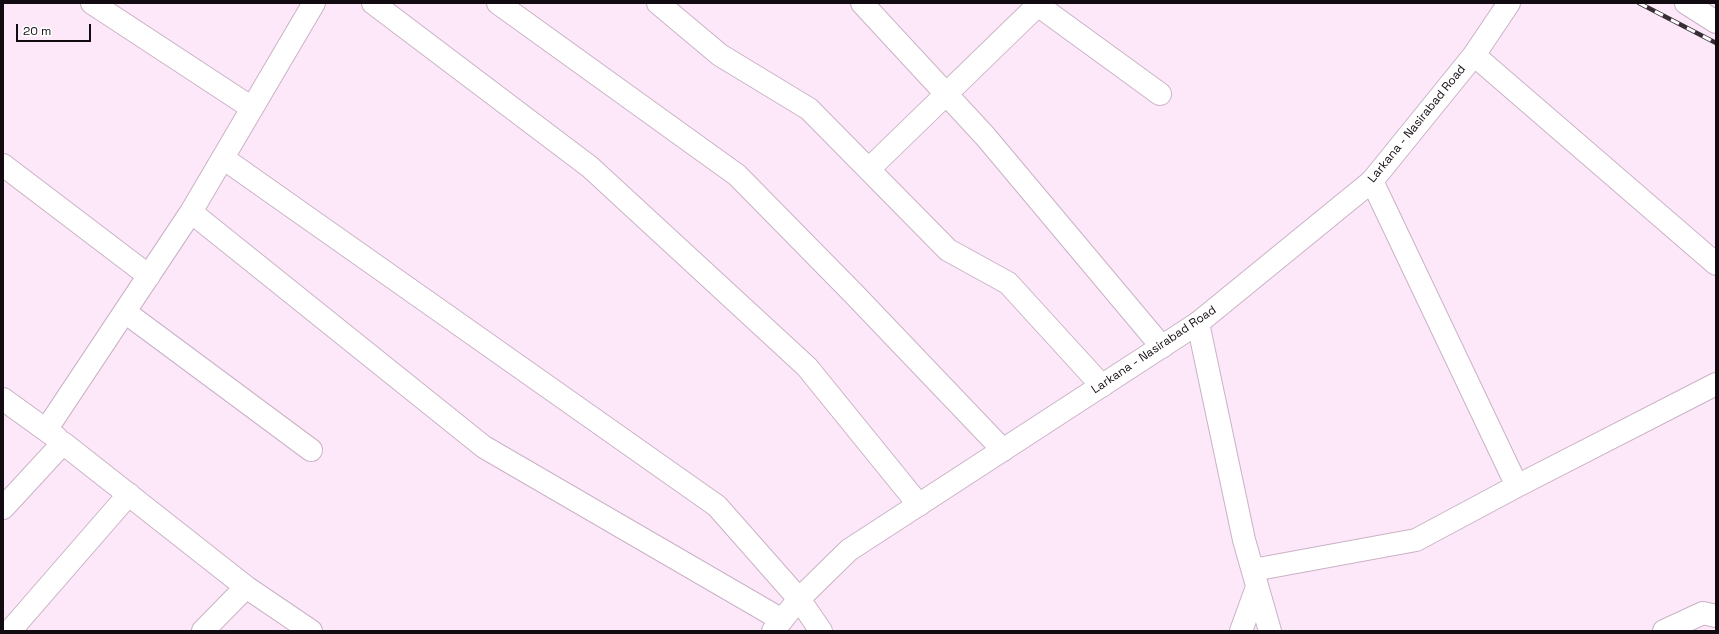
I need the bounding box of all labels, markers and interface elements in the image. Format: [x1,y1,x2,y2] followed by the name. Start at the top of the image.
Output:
[18,16,93,42] scale bar
[23,23,51,39] text: 20 m
[1365,62,1469,186] street label: Larkana - Nasirabad Road
[1089,303,1219,397] street label: Larkana - Nasirabad Road

